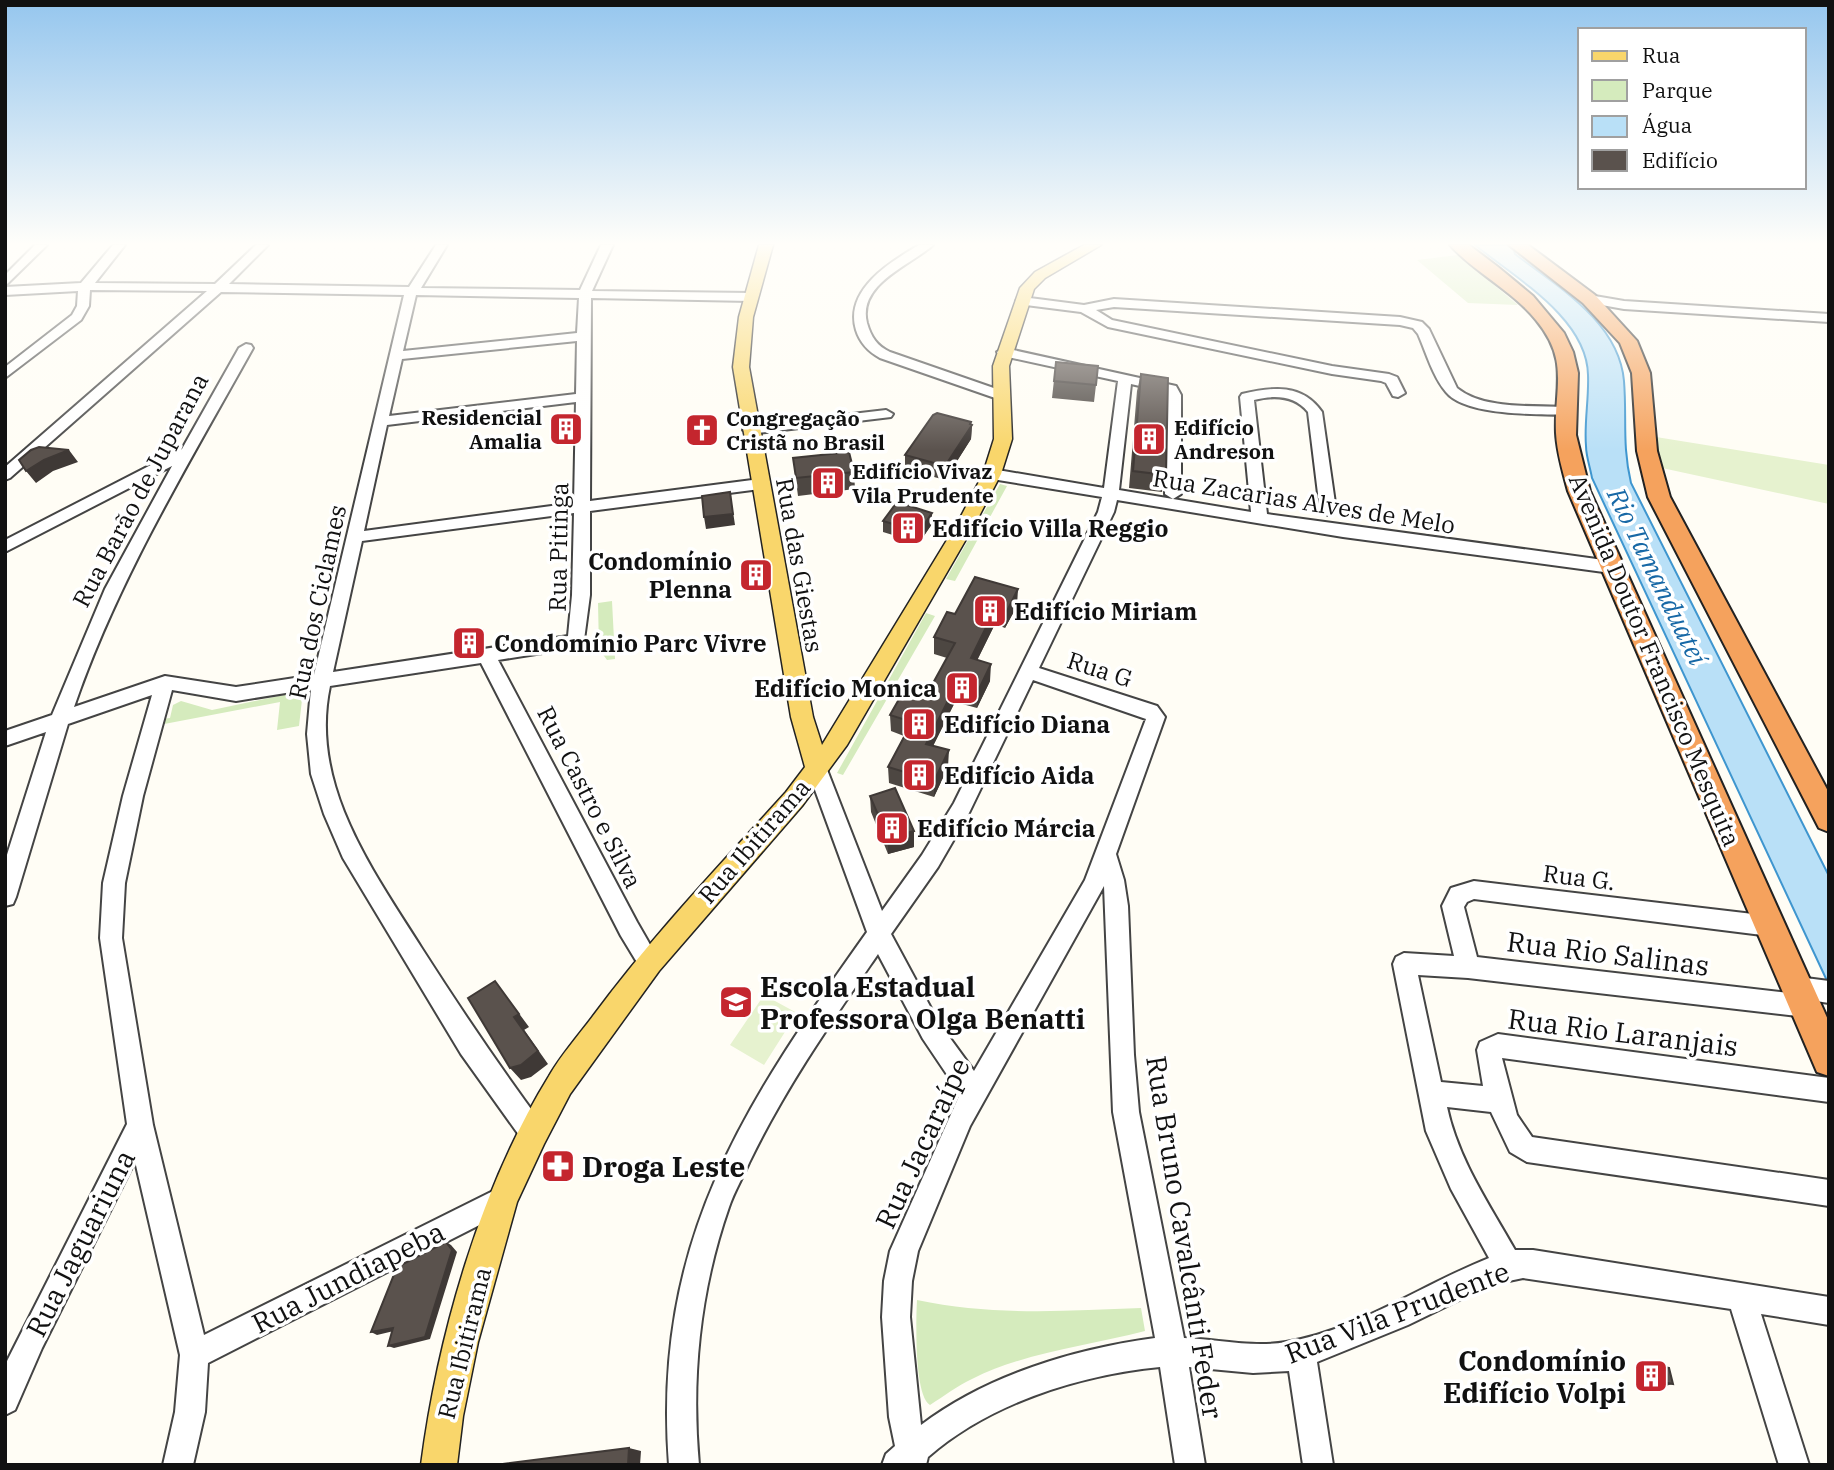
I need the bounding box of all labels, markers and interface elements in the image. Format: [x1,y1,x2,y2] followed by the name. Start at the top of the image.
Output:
[1578,28,1806,189] legend
[1642,41,1680,69] text: Rua
[1642,76,1712,104] text: Parque
[1642,111,1692,139] text: Água
[1642,146,1718,174] text: Edifício
[65,367,215,613] street label: Rua Barão de Juparana
[421,403,542,455] place label: Residencial Amalia
[726,404,885,456] place label: Congregação Cristã no Brasil
[547,410,585,448] building icon: Residencial Amalia
[683,411,721,449] church icon: Congregação Cristã no Brasil
[1174,413,1275,465] place label: Edifício Andreson
[1130,420,1168,458] building icon: Edifício Andreson
[852,457,994,509] place label: Edifício Vivaz Vila Prudente
[1151,461,1457,541] street label: Rua Zacarias Alves de Melo
[809,464,847,502] building icon: Edifício Vivaz Vila Prudente
[1562,469,1748,851] street label: Avenida Doutor Francisco Mesquita
[769,475,831,655] street label: Rua das Giestas
[1600,481,1717,672] water label: Rio Tamanduateí
[541,482,575,612] street label: Rua Pitinga
[281,502,353,702] street label: Rua dos Ciclames
[889,509,927,547] building icon: Edifício Villa Reggio
[932,512,1169,544] place label: Edifício Villa Reggio
[588,545,732,605] place label: Condomínio Plenna
[737,556,775,594] building icon: Condomínio Plenna
[971,592,1009,630] building icon: Edifício Miriam
[1014,595,1197,627] place label: Edifício Miriam
[450,624,488,662] building icon: Condomínio Parc Vivre
[494,627,767,659] place label: Condomínio Parc Vivre
[1063,643,1137,695] street label: Rua G
[943,669,981,707] building icon: Edifício Monica
[754,672,937,704] place label: Edifício Monica
[530,700,650,894] street label: Rua Castro e Silva
[900,705,938,743] building icon: Edifício Diana
[944,708,1111,740] place label: Edifício Diana
[900,756,938,794] building icon: Edifício Aida
[944,759,1095,791] place label: Edifício Aida
[691,772,817,910] street label: Rua Ibitirama
[873,809,911,847] building icon: Edifício Márcia
[917,812,1096,844] place label: Edifício Márcia
[1541,857,1617,897] street label: Rua G.
[1505,922,1711,984] street label: Rua Rio Salinas
[760,968,1085,1037] place label: Escola Estadual Professora Olga Benatti
[717,983,755,1021] school or university icon: Escola Estadual Professora Olga Benatti
[1506,1000,1740,1064] street label: Rua Rio Laranjais
[866,1052,978,1234] street label: Rua Jacaraípe
[1138,1053,1232,1422] street label: Rua Bruno Cavalcânti Feder
[17,1143,143,1343] street label: Rua Jaguariuna
[539,1147,577,1185] pharmacy icon: Droga Leste
[582,1148,745,1185] place label: Droga Leste
[245,1212,451,1342] street label: Rua Jundiapeba
[1280,1252,1514,1372] street label: Rua Vila Prudente
[430,1264,498,1422] street label: Rua Ibitirama
[1443,1342,1626,1411] place label: Condomínio Edifício Volpi
[1632,1357,1670,1395] building icon: Condomínio Edifício Volpi

